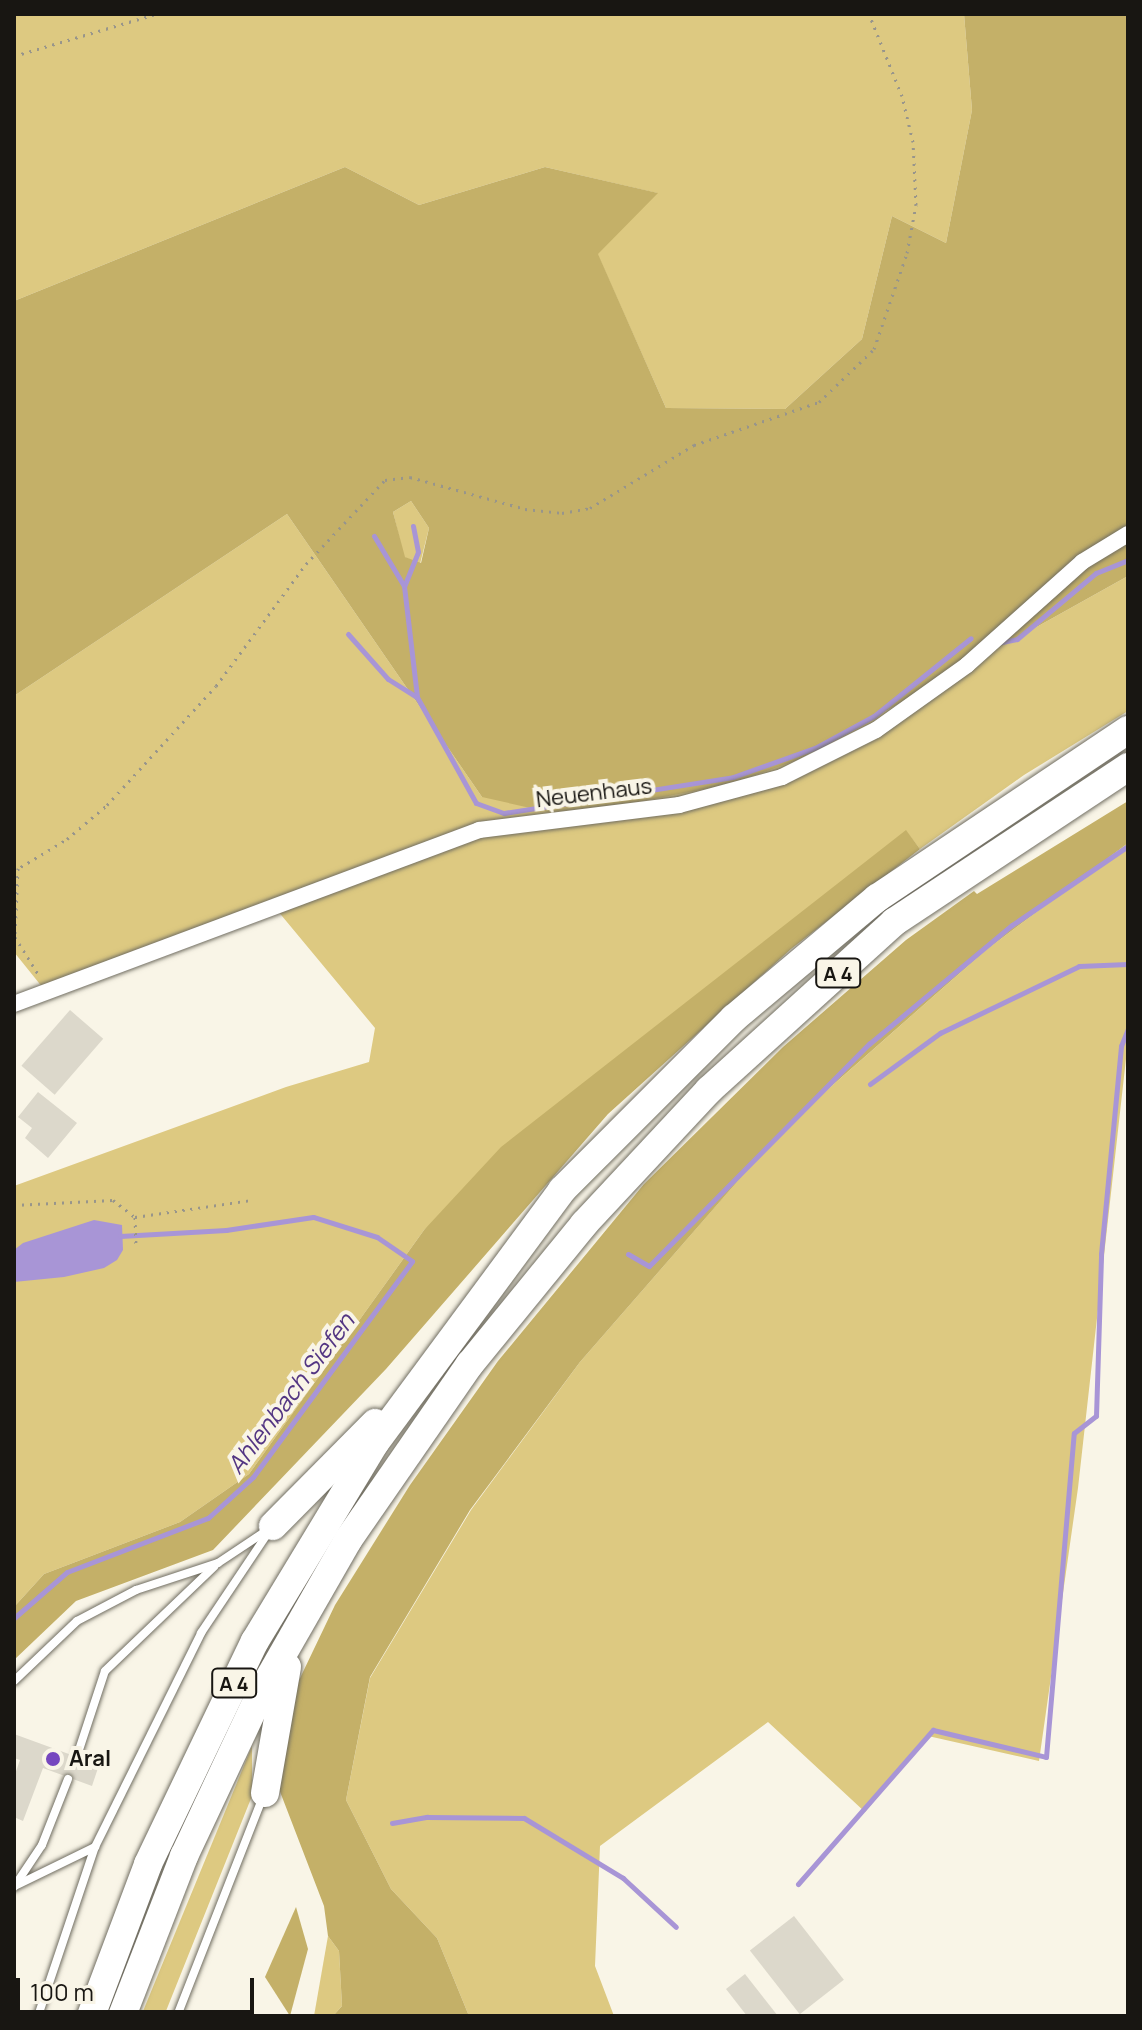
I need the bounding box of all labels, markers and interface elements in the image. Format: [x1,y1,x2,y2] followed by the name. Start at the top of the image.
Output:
[535,773,653,813] street label: Neuenhaus
[814,957,862,989] road number: A 4
[220,1307,360,1479] water label: Ahlenbach Siefen
[210,1667,258,1699] road number: A 4
[69,1746,111,1772] place label: Aral
[44,1750,62,1768] marker: Aral
[20,1962,258,2012] scale bar
[30,1975,94,2008] text: 100 m

